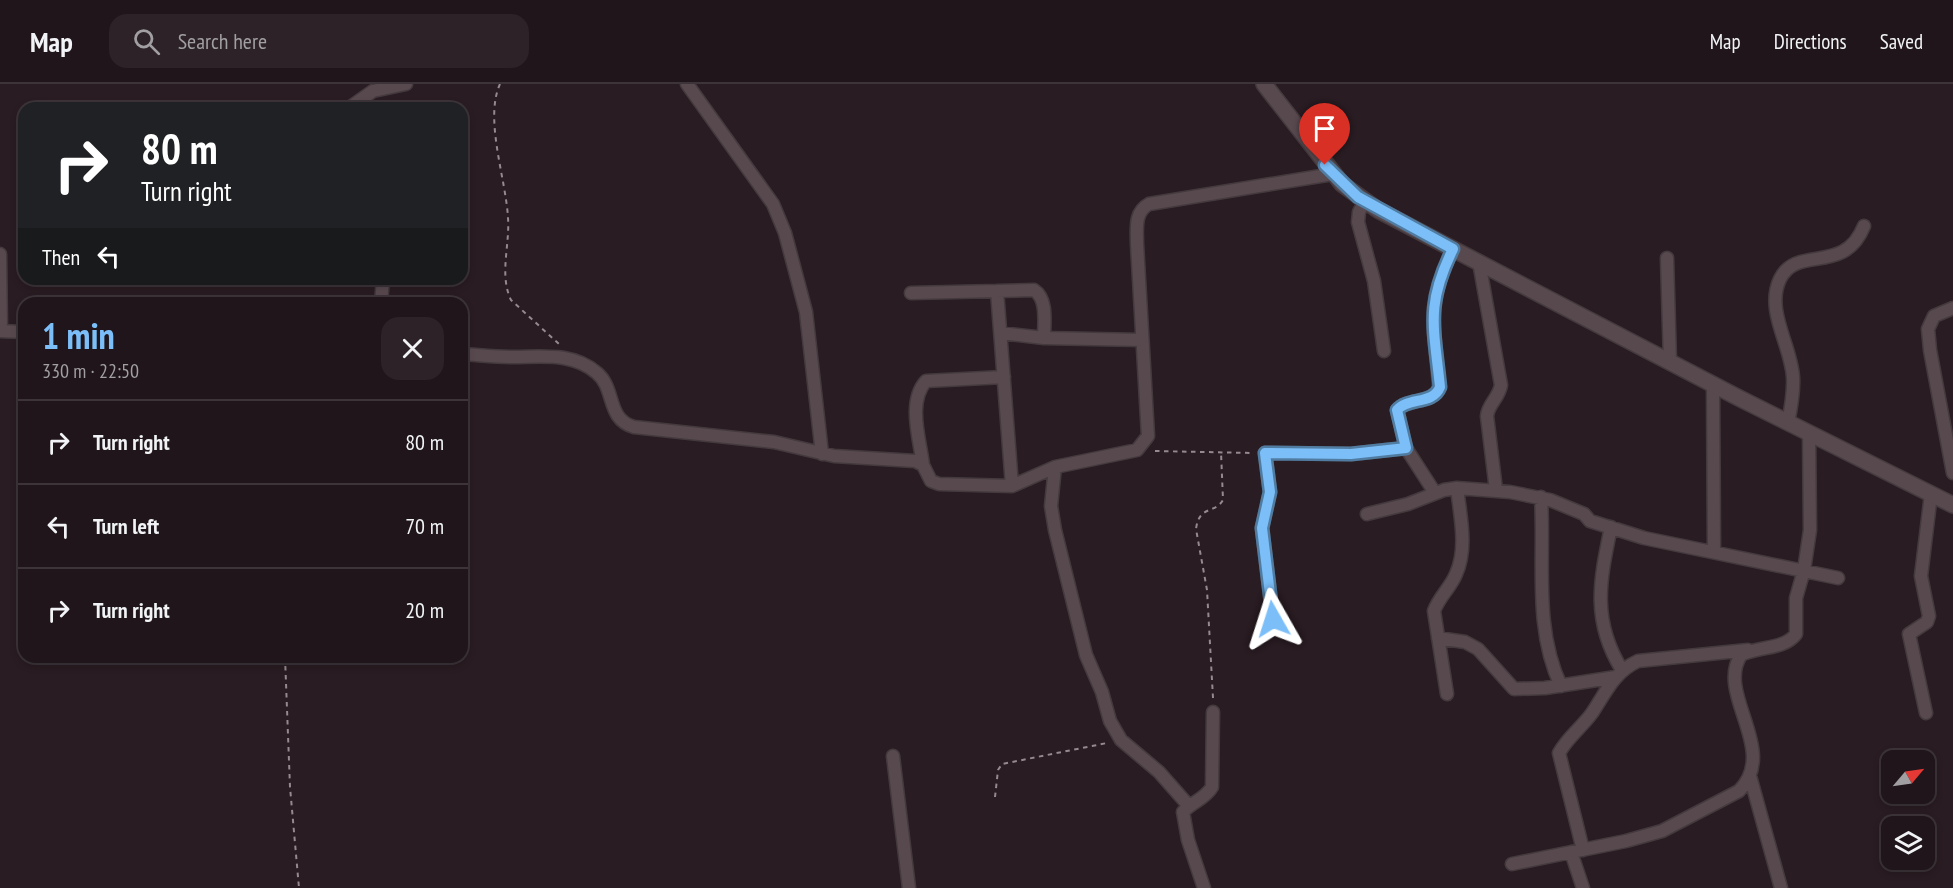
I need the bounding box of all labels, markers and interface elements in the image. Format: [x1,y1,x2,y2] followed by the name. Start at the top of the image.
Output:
[109,14,529,68] search box
[30,23,73,60] text: Map
[130,25,163,58] icon: search
[178,27,267,55] text: Search here
[1710,28,1741,55] text: Map
[1774,28,1847,55] text: Directions
[1880,28,1923,55] text: Saved
[1299,103,1350,165] pin
[1308,112,1341,145] icon: arrive
[141,121,218,176] text: 80 m
[42,126,120,204] icon: right
[141,174,232,208] text: Turn right
[92,240,125,273] icon: left
[42,243,80,271] text: Then
[42,312,115,359] text: 1 min
[381,317,444,380] button: close
[42,358,139,384] text: 330 m · 22:50
[42,426,75,459] icon: right
[93,428,170,456] text: Turn right
[405,428,444,456] text: 80 m
[42,510,75,543] icon: left
[93,512,159,540] text: Turn left
[405,512,444,540] text: 70 m
[1241,587,1305,651] position arrow
[42,594,75,627] icon: right
[93,596,170,624] text: Turn right
[405,596,444,624] text: 20 m
[1881,750,1935,804] north arrow
[1881,750,1935,870] map controls
[1881,816,1935,870] button: layers

